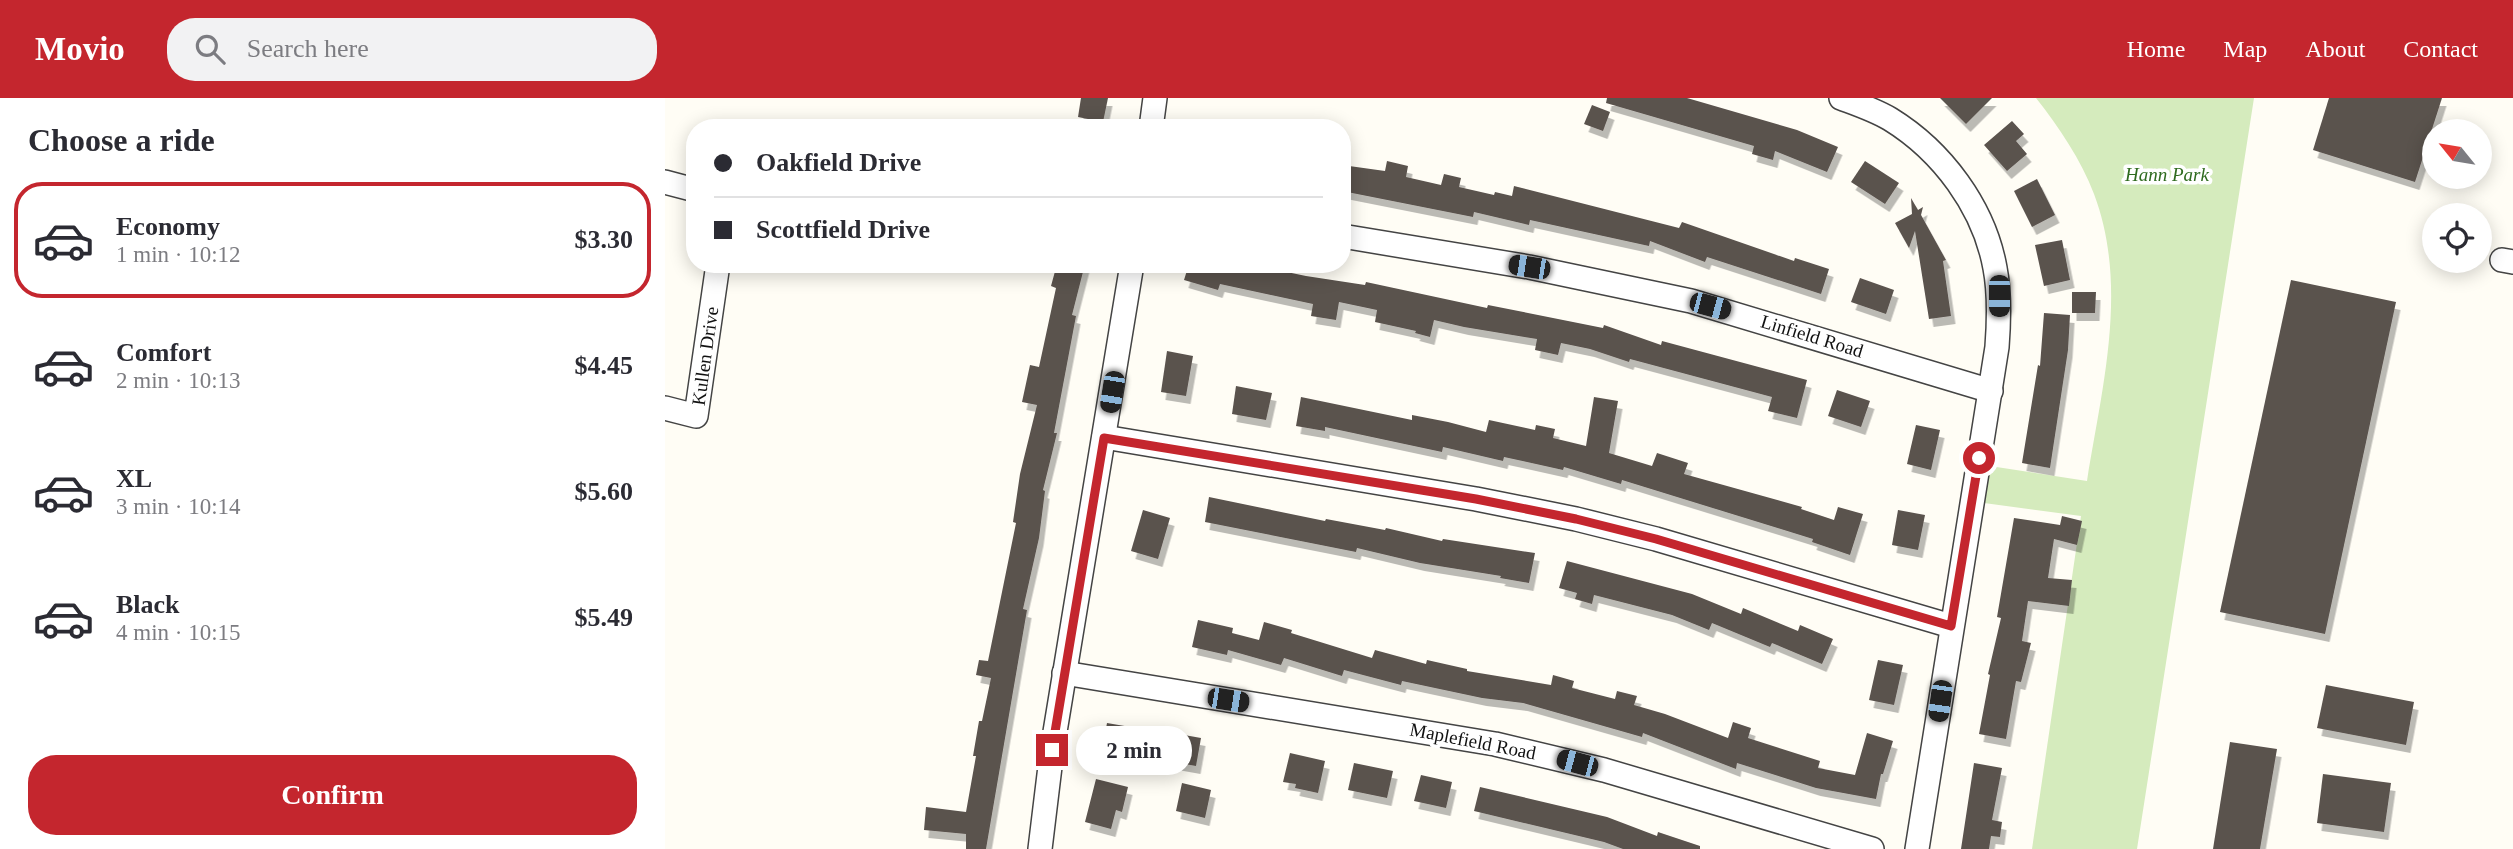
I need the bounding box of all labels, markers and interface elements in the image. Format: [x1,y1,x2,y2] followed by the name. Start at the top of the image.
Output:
[167,18,657,81] search box
[191,30,229,68] icon: search
[35,31,125,67] text: Movio
[247,34,369,63] text: Search here
[2127,36,2185,62] text: Home
[2223,36,2267,62] text: Map
[2305,36,2365,62] text: About
[2403,36,2478,62] text: Contact
[2422,119,2492,189] north arrow
[2422,119,2492,273] map controls
[28,122,215,158] text: Choose a ride
[756,148,921,177] text: Oakfield Drive
[2124,164,2210,185] park label: Hann Park
[2422,203,2492,273] button: locate
[32,209,95,272] icon: car
[116,212,220,241] text: Economy
[756,215,930,244] text: Scottfield Drive
[575,225,633,254] text: $3.30
[116,242,241,267] text: 1 min · 10:12
[1507,253,1552,281] car
[1989,275,2010,317] car
[1687,290,1734,322] car
[688,305,722,407] street label: Kullen Drive
[1758,310,1866,362] street label: Linfield Road
[32,335,95,398] icon: car
[116,338,211,367] text: Comfort
[575,351,633,380] text: $4.45
[116,368,241,393] text: 2 min · 10:13
[1099,370,1126,414] car
[1963,442,1995,474] route start
[32,461,95,524] icon: car
[116,464,152,493] text: XL
[575,477,633,506] text: $5.60
[116,494,241,519] text: 3 min · 10:14
[32,587,95,650] icon: car
[116,590,180,619] text: Black
[575,603,633,632] text: $5.49
[116,620,241,645] text: 4 min · 10:15
[1927,679,1954,723] car
[1206,686,1251,714] car
[1408,718,1538,764] street label: Maplefield Road
[1077,726,1192,774] callout: 2 min
[1036,734,1068,766] route end
[1106,738,1162,763] text: 2 min
[1554,747,1601,779] car
[28,755,637,835] button: Confirm

